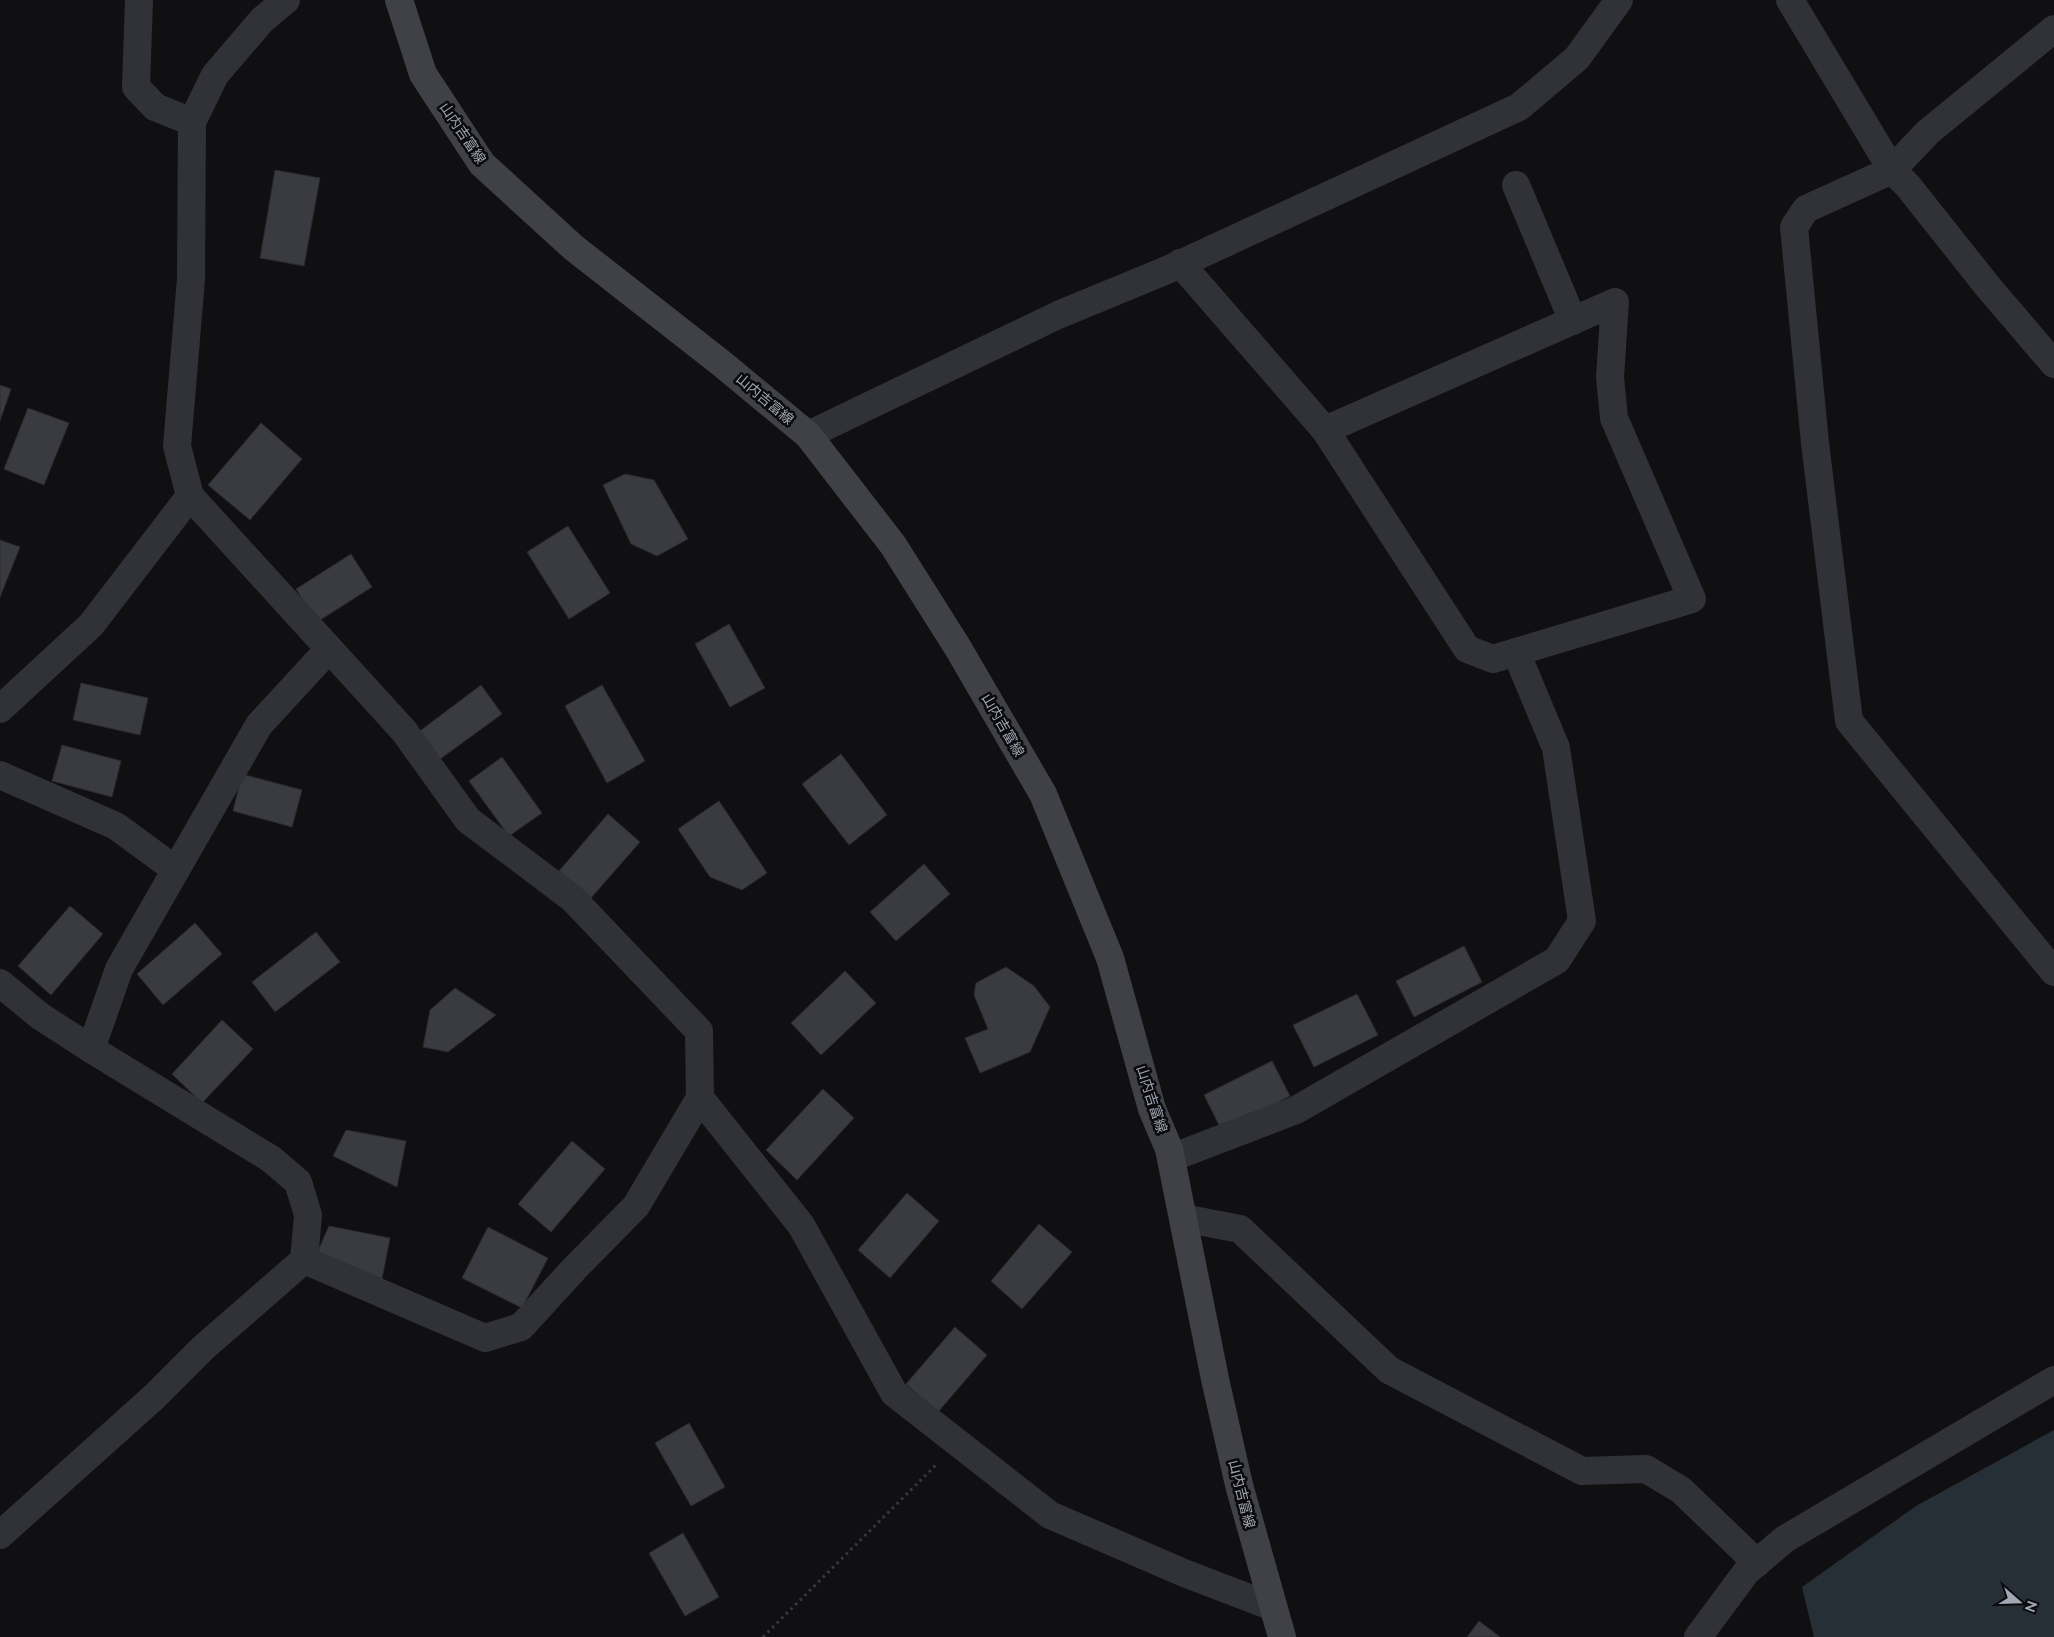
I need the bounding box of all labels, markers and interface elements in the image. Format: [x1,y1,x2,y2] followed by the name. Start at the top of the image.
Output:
[437,100,489,166] street label: 山内吉富線
[733,370,797,428] street label: 山内吉富線
[979,691,1027,759] street label: 山内吉富線
[1134,1063,1170,1135] street label: 山内吉富線
[1226,1458,1258,1530] street label: 山内吉富線
[1994,1577,2044,1627] north arrow
[2022,1599,2041,1614] text: N

